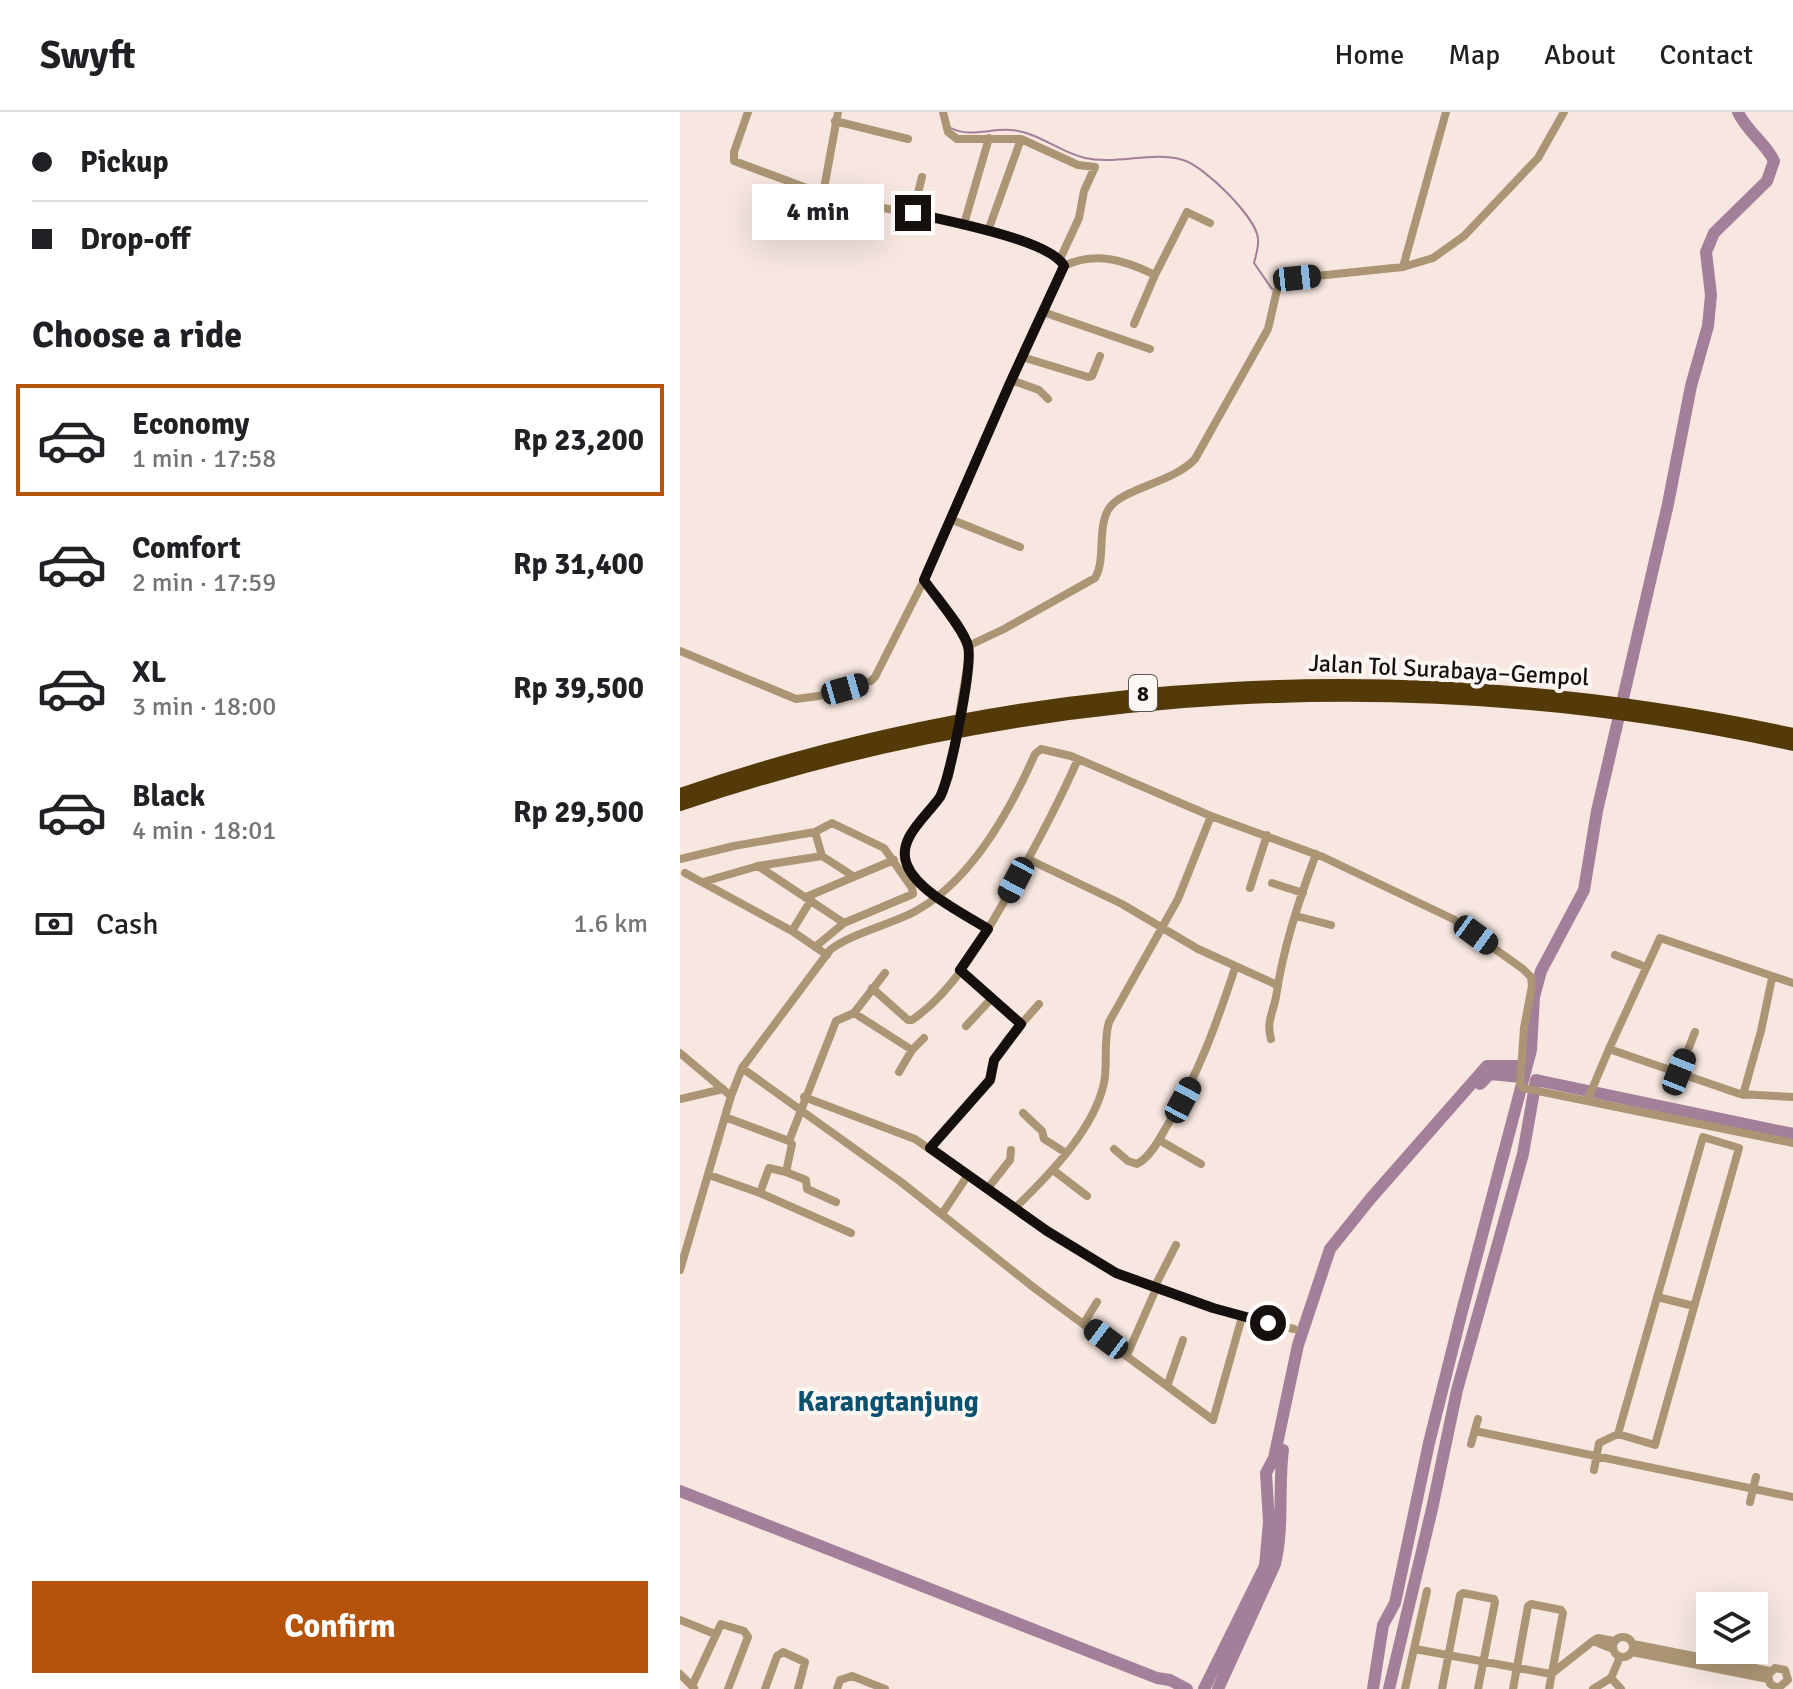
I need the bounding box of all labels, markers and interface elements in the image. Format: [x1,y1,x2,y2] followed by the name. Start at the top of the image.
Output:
[40,32,136,79] text: Swyft
[1335,38,1404,72] text: Home
[1448,38,1500,72] text: Map
[1544,38,1616,72] text: About
[1660,38,1753,72] text: Contact
[80,144,169,181] text: Pickup
[753,185,885,241] callout: 4 min
[895,195,931,231] route end
[787,196,849,228] text: 4 min
[80,221,190,258] text: Drop-off
[1272,264,1322,292] car
[32,313,242,358] text: Choose a ride
[36,404,108,476] icon: car
[132,406,249,443] text: Economy
[513,422,644,459] text: Rp 23,200
[132,443,276,475] text: 1 min · 17:58
[36,528,108,600] icon: car
[132,530,241,567] text: Comfort
[513,546,644,583] text: Rp 31,400
[132,567,276,599] text: 2 min · 17:59
[1308,648,1590,692] street label: Jalan Tol Surabaya–Gempol
[36,652,108,724] icon: car
[132,654,166,691] text: XL
[513,670,644,707] text: Rp 39,500
[819,671,871,707] car
[1129,675,1157,711] road number: 8
[132,691,276,723] text: 3 min · 18:00
[36,776,108,848] icon: car
[132,778,205,815] text: Black
[513,794,644,831] text: Rp 29,500
[132,815,276,847] text: 4 min · 18:01
[994,853,1038,907] car
[32,902,76,946] icon: cash
[96,906,159,943] text: Cash
[574,908,648,940] text: 1.6 km
[1450,911,1502,959] car
[1659,1045,1699,1099] car
[1161,1073,1205,1127] car
[1250,1305,1286,1341] route start
[1080,1315,1132,1363] car
[797,1385,979,1419] district label: Karangtanjung
[32,1581,648,1673] button: Confirm
[1696,1592,1768,1664] map controls
[1696,1592,1768,1664] button: layers

